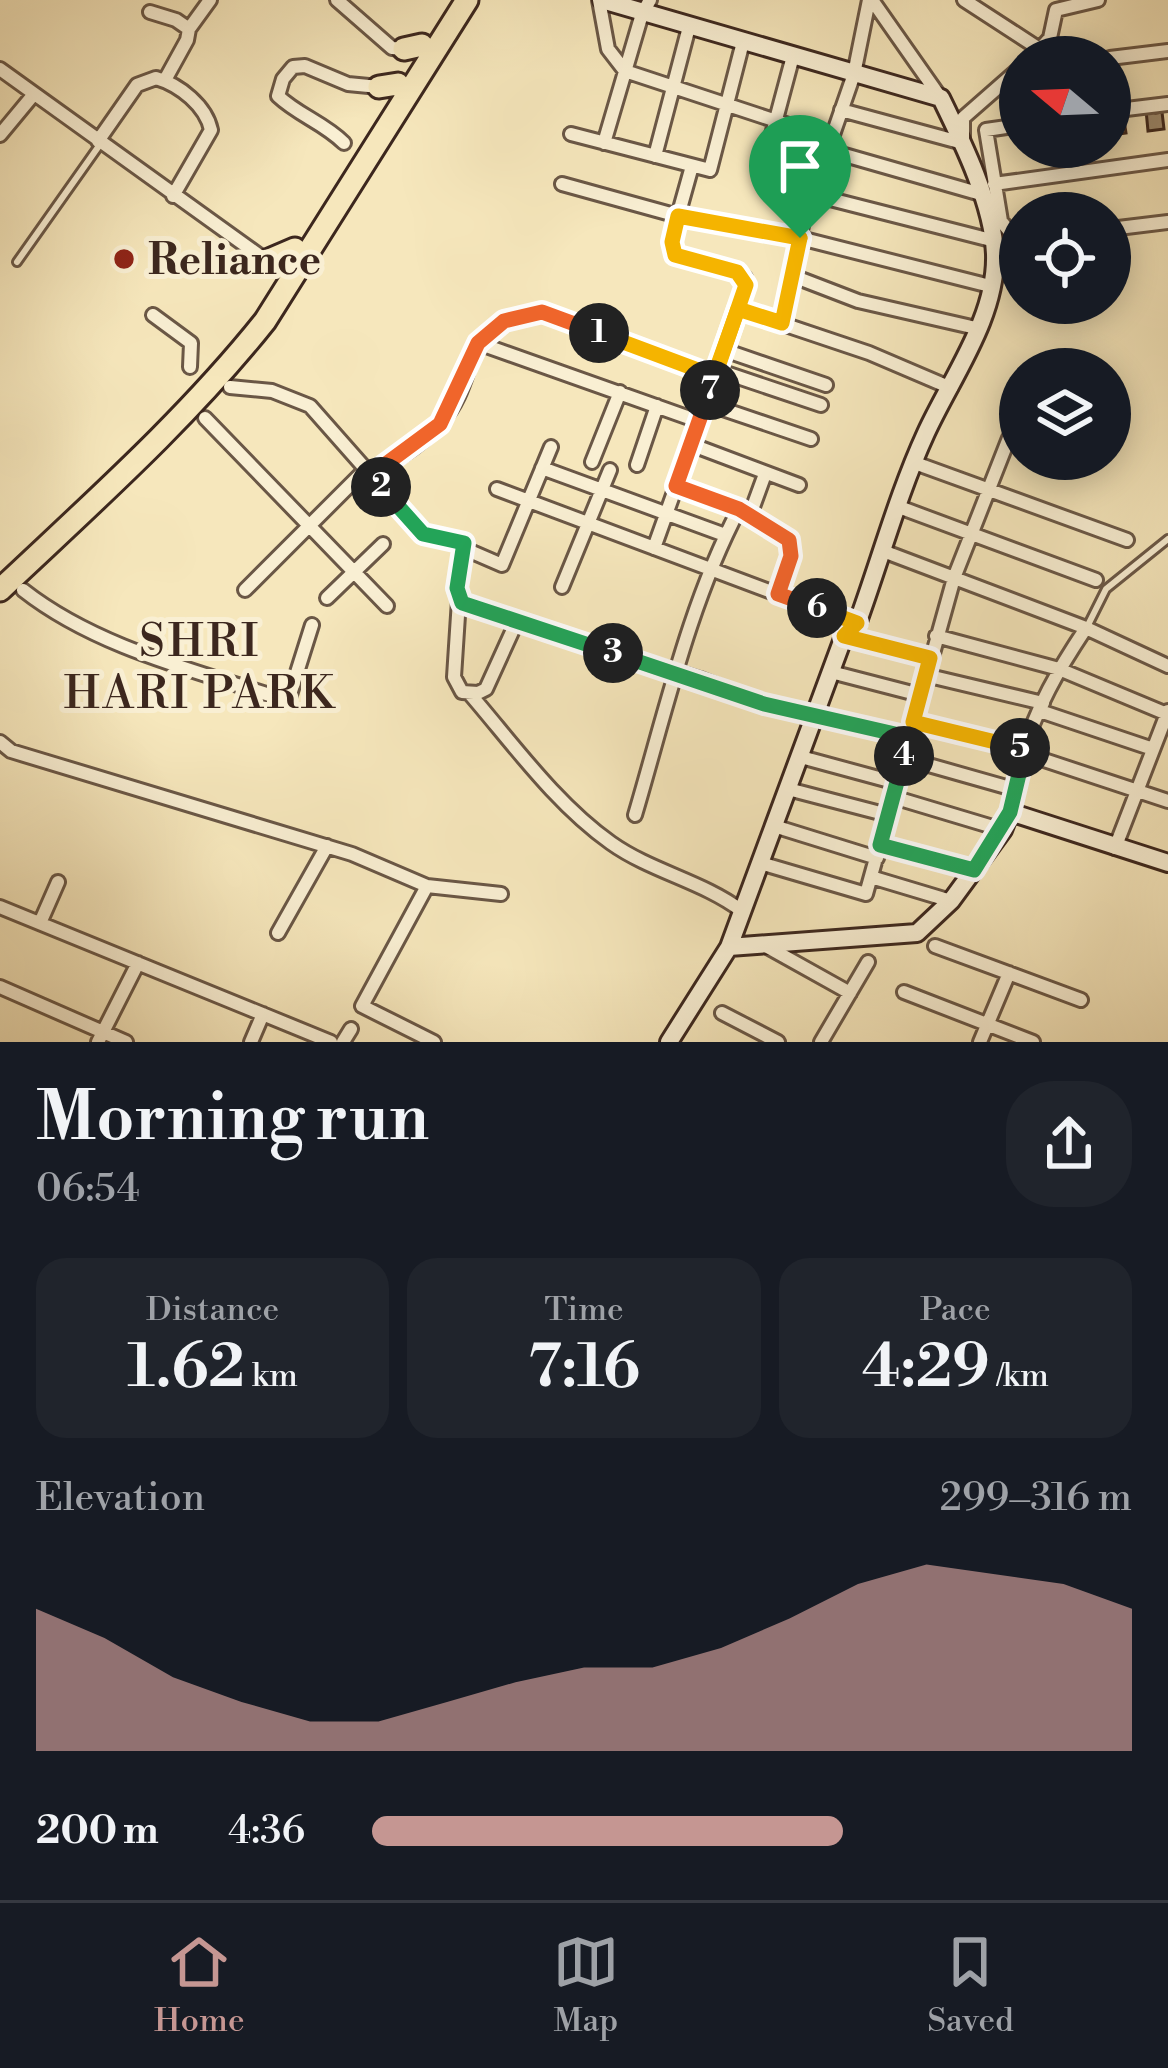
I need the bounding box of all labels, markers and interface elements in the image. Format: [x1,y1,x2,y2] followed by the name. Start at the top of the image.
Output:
[999,36,1131,168] north arrow
[999,36,1131,480] map controls
[749,115,851,238] pin
[767,133,833,199] icon: arrive
[999,192,1131,324] button: locate
[148,235,321,288] place label: Reliance
[111,246,137,272] marker: Reliance
[569,303,629,363] pin: 1
[591,312,607,353] text: 1
[999,348,1131,480] button: layers
[680,360,740,420] pin: 7
[700,369,720,410] text: 7
[351,457,411,517] pin: 2
[371,466,391,507] text: 2
[787,578,847,638] pin: 6
[807,587,827,628] text: 6
[64,614,337,723] district label: SHRI HARI PARK
[583,623,643,683] pin: 3
[603,632,623,673] text: 3
[990,718,1050,778] pin: 5
[874,726,934,786] pin: 4
[1010,727,1030,768] text: 5
[893,735,915,776] text: 4
[36,1078,429,1161] text: Morning run
[1006,1081,1132,1207] button: share
[36,1165,140,1214] text: 06:54
[146,1290,279,1331] text: Distance
[544,1290,624,1331] text: Time
[920,1290,991,1331] text: Pace
[127,1331,245,1406] text: 1.62
[528,1331,640,1406] text: 7:16
[862,1331,990,1406] text: 4:29
[245,1356,298,1397] text: km
[990,1356,1049,1397] text: /km
[36,1474,205,1523] text: Elevation
[940,1474,1132,1523] text: 299–316 m
[36,1807,159,1856] text: 200 m
[228,1807,305,1856] text: 4:36
[154,1929,245,2042] tab: Home
[553,1929,619,2042] tab: Map
[927,1929,1014,2042] tab: Saved

